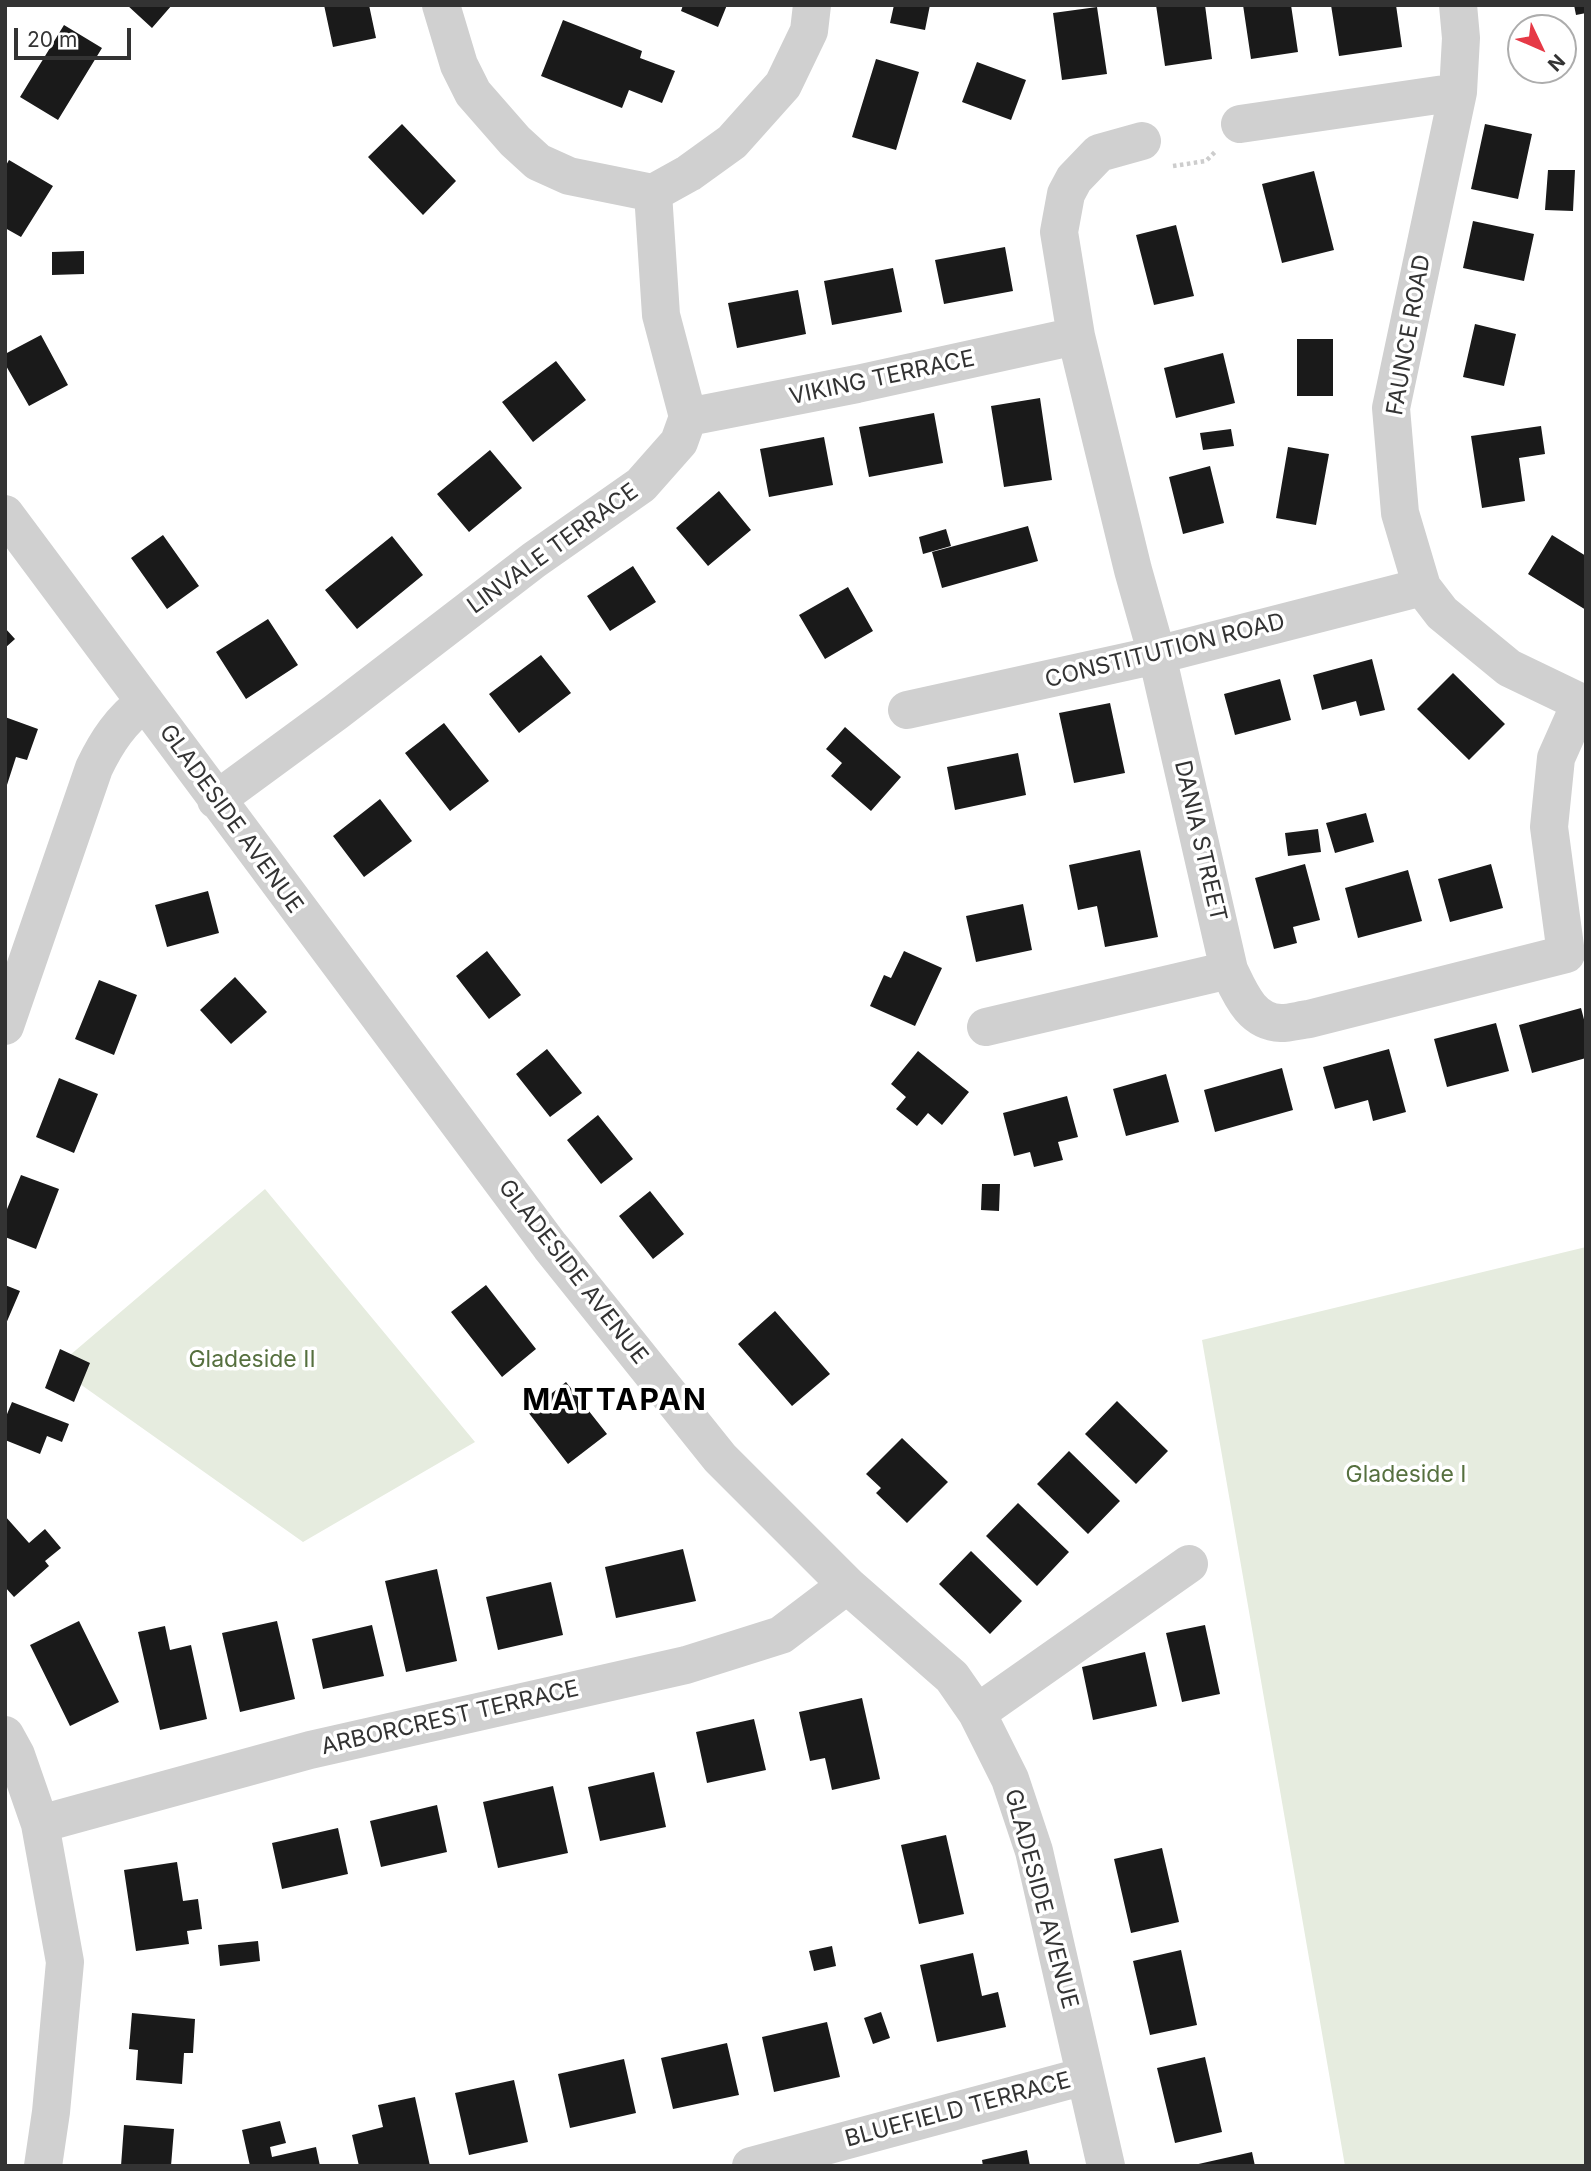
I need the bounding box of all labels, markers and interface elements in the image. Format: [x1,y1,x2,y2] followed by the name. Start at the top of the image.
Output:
[18,14,135,58] scale bar
[1507,14,1577,84] north arrow
[27,27,77,52] text: 20 m
[1543,49,1569,76] text: N
[1381,253,1437,417] street label: FAUNCE ROAD
[787,345,977,411] street label: VIKING TERRACE
[462,478,644,620] street label: LINVALE TERRACE
[1042,608,1288,694] street label: CONSTITUTION ROAD
[153,719,309,919] street label: GLADESIDE AVENUE
[1168,758,1232,924] street label: DANIA STREET
[492,1174,654,1370] street label: GLADESIDE AVENUE
[188,1346,316,1374] park label: Gladeside II
[523,1383,707,1419] district label: MATTAPAN
[1346,1461,1466,1489] park label: Gladeside I
[318,1675,582,1761] street label: ARBORCREST TERRACE
[998,1786,1084,2012] street label: GLADESIDE AVENUE
[842,2067,1074,2153] street label: BLUEFIELD TERRACE

